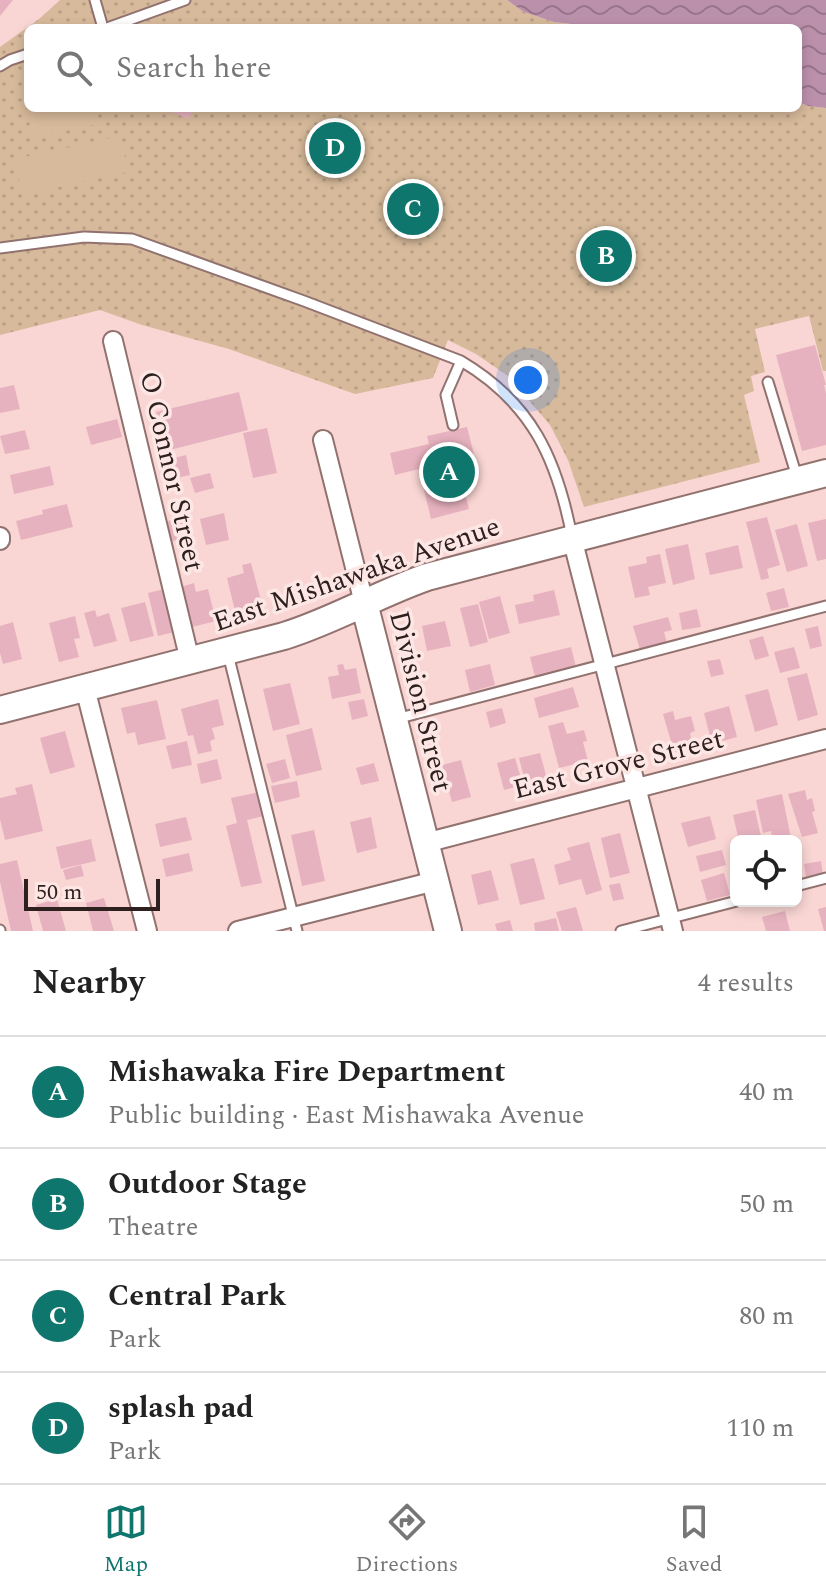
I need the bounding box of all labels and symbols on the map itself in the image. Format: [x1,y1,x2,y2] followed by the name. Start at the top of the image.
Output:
[309,118,361,178] pin: D
[387,179,439,239] pin: C
[580,226,632,286] pin: B
[508,360,548,400] your location
[128,367,215,576] street label: O Connor Street
[423,442,475,502] pin: A
[207,505,506,644] street label: East Mishawaka Avenue
[377,606,464,797] street label: Division Street
[508,717,728,811] street label: East Grove Street
[24,875,160,911] scale bar

